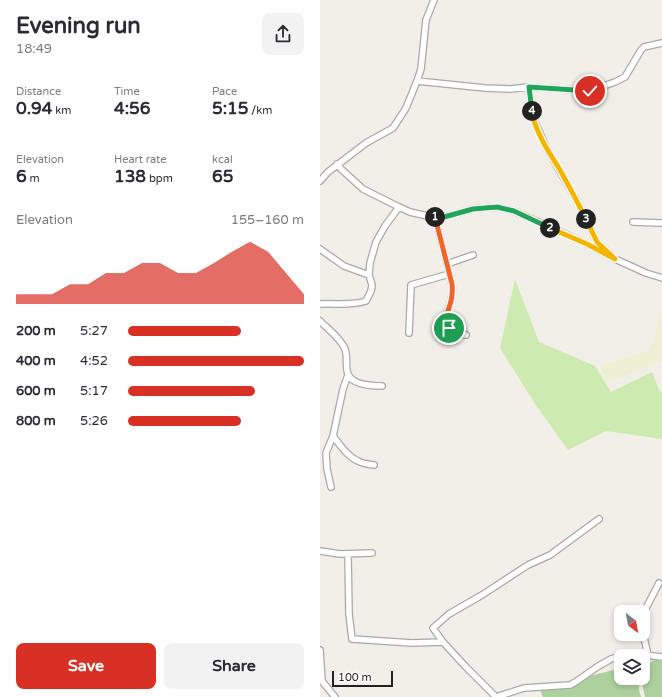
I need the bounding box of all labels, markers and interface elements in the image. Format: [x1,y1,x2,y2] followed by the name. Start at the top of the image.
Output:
[16,13,141,39] text: Evening run
[262,13,304,55] button: share
[16,41,52,57] text: 18:49
[573,74,607,108] pin
[579,80,601,102] icon: check
[16,85,61,98] text: Distance
[114,85,140,98] text: Time
[212,85,237,98] text: Pace
[16,98,52,119] text: 0.94
[114,98,150,119] text: 4:56
[212,98,248,119] text: 5:15
[522,101,542,121] pin: 4
[52,104,71,117] text: km
[248,104,272,117] text: /km
[529,104,535,117] text: 4
[16,153,64,166] text: Elevation
[114,153,166,166] text: Heart rate
[212,153,233,166] text: kcal
[16,166,27,187] text: 6
[114,166,146,187] text: 138
[212,166,233,187] text: 65
[27,172,40,185] text: m
[146,172,173,185] text: bpm
[425,207,445,227] pin: 1
[576,209,596,229] pin: 3
[432,210,438,223] text: 1
[16,212,73,228] text: Elevation
[231,212,304,228] text: 155–160 m
[583,212,589,225] text: 3
[540,218,560,238] pin: 2
[547,221,553,234] text: 2
[432,311,466,345] pin
[438,317,460,339] icon: arrive
[16,323,56,339] text: 200 m
[80,323,108,339] text: 5:27
[16,353,56,369] text: 400 m
[80,353,108,369] text: 4:52
[16,383,56,399] text: 600 m
[80,383,108,399] text: 5:17
[16,413,56,429] text: 800 m
[80,413,108,429] text: 5:26
[614,605,650,641] north arrow
[614,605,650,685] map controls
[16,643,156,689] button: Save
[164,643,304,689] button: Share
[614,649,650,685] button: layers
[332,669,393,688] scale bar
[338,671,372,684] text: 100 m

